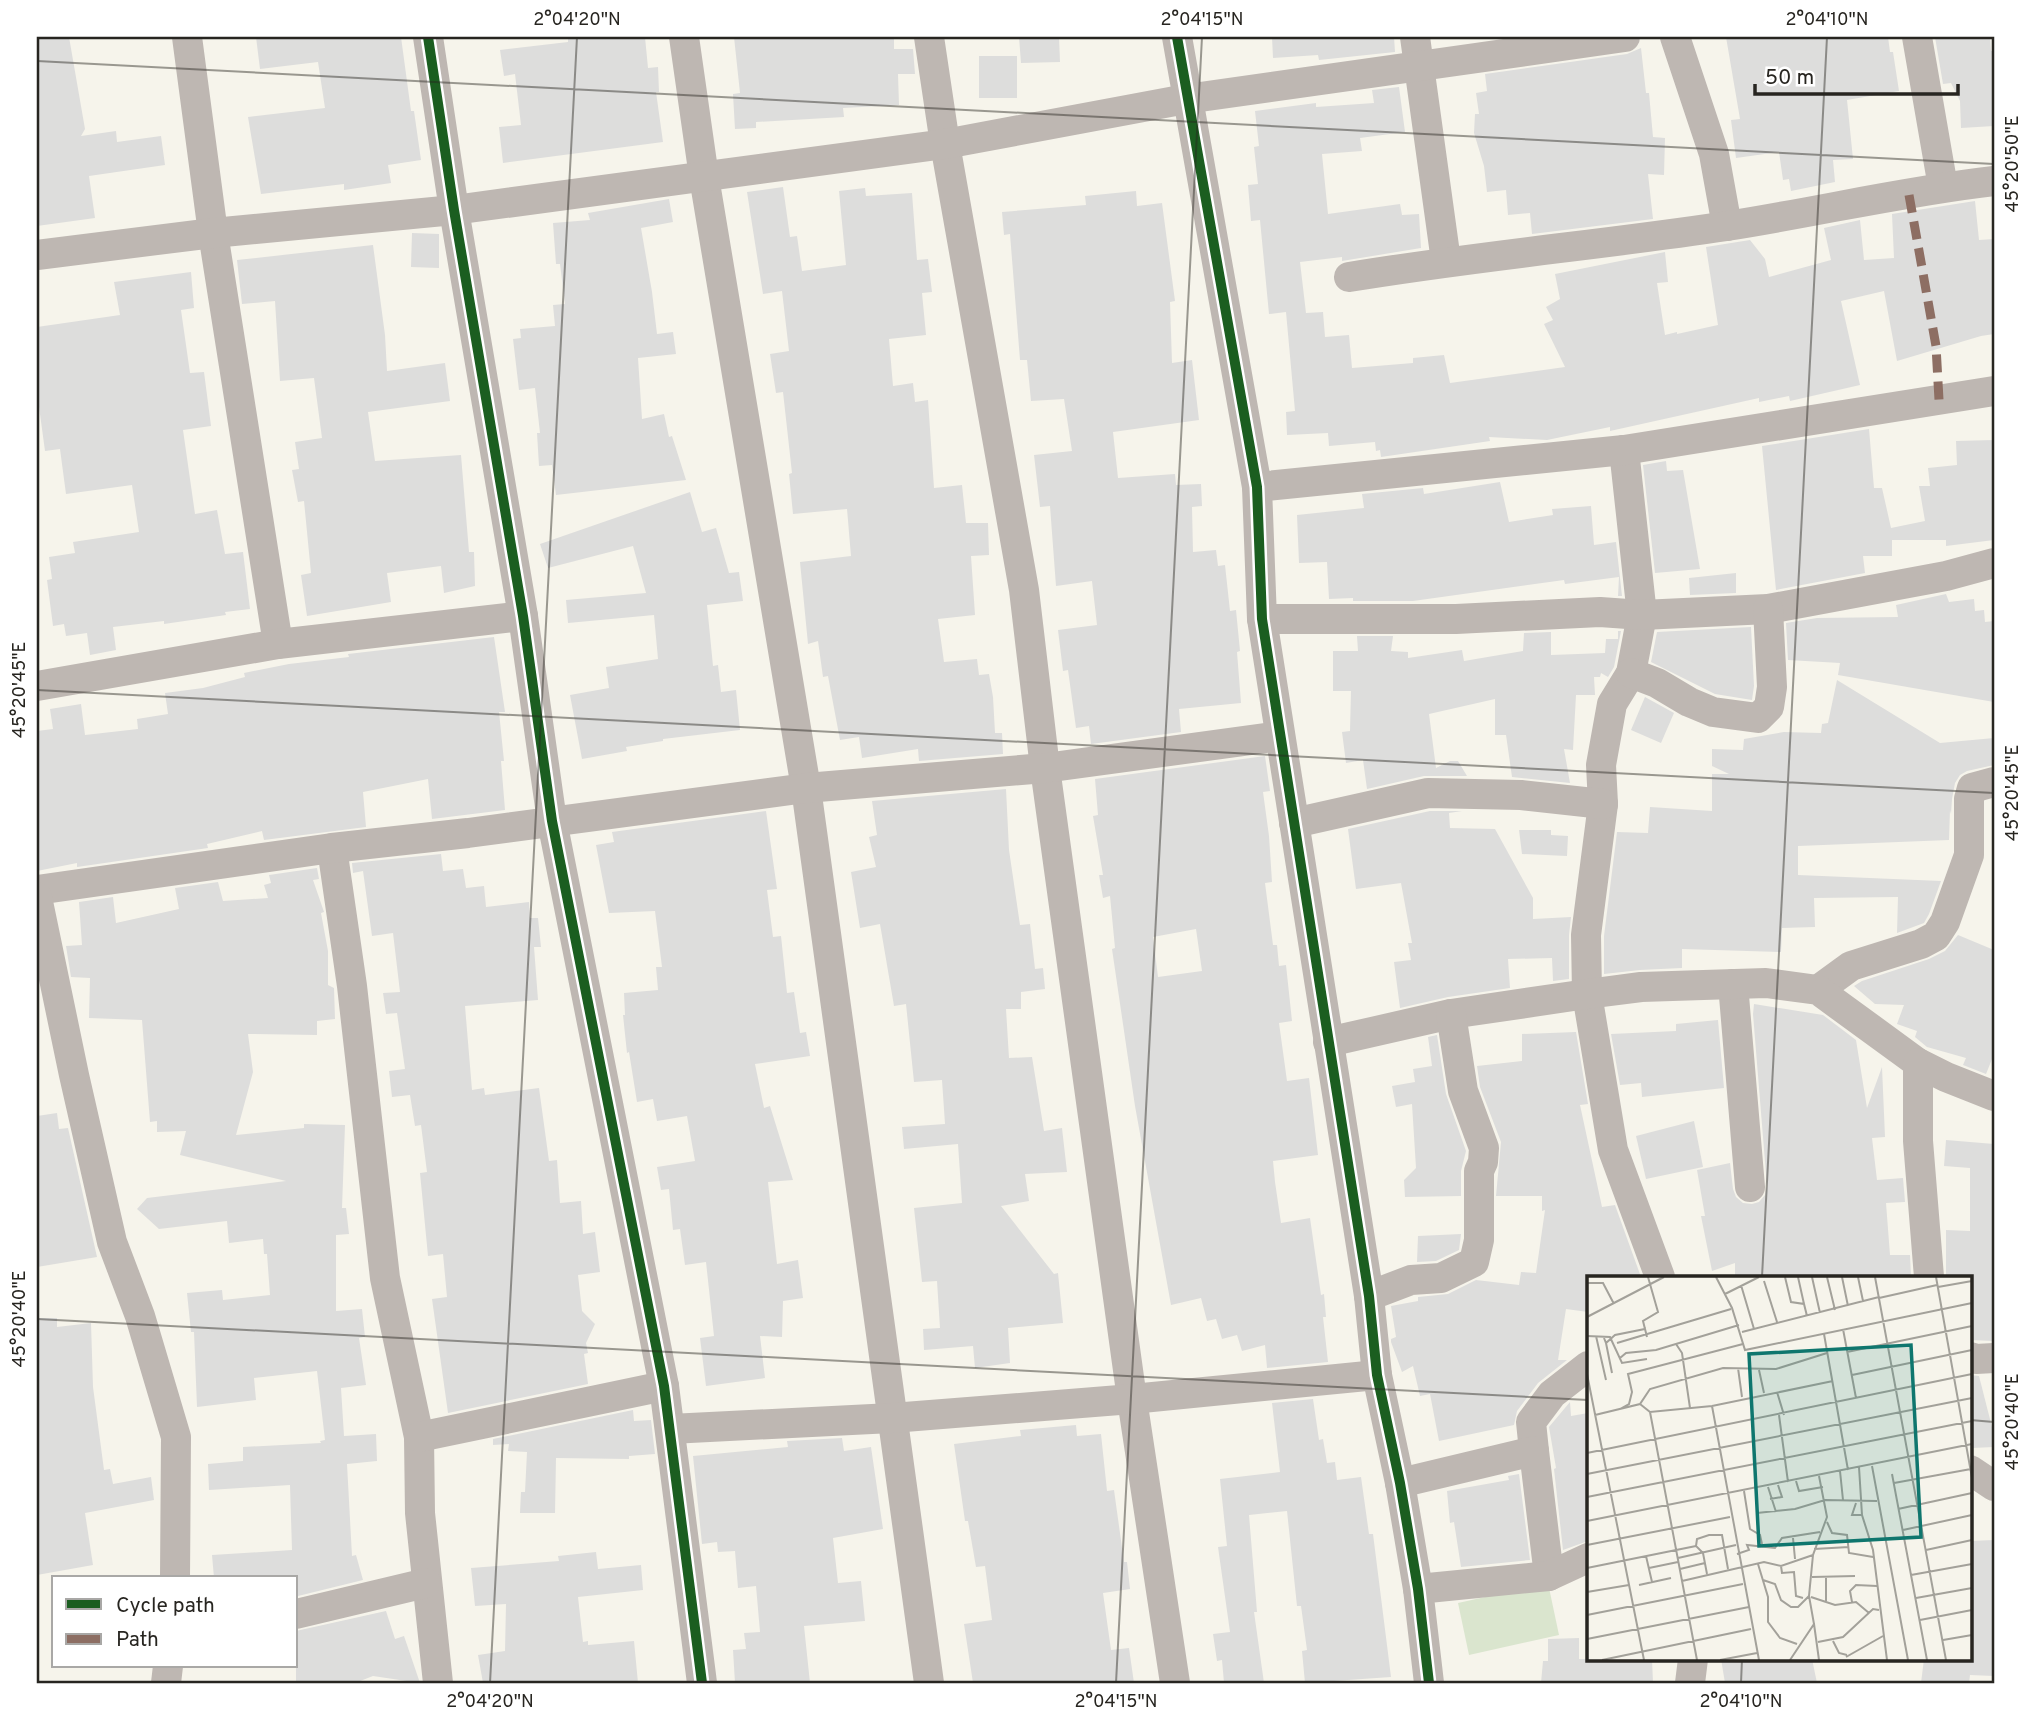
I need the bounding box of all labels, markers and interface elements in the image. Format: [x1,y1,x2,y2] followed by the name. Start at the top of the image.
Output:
[533,9,621,32] text: 2°04'20"N
[1161,9,1243,32] text: 2°04'15"N
[1785,9,1869,32] text: 2°04'10"N
[1755,52,1958,96] scale bar
[1765,65,1814,92] text: 50 m
[2002,116,2025,212] text: 45°20'50"E
[9,642,32,738] text: 45°20'45"E
[2002,745,2025,841] text: 45°20'45"E
[9,1271,32,1367] text: 45°20'40"E
[1587,1276,1972,1660] inset map
[2002,1374,2025,1470] text: 45°20'40"E
[52,1576,298,1668] legend
[116,1593,215,1620] text: Cycle path
[116,1627,159,1654] text: Path
[446,1691,534,1714] text: 2°04'20"N
[1075,1691,1157,1714] text: 2°04'15"N
[1699,1691,1783,1714] text: 2°04'10"N

